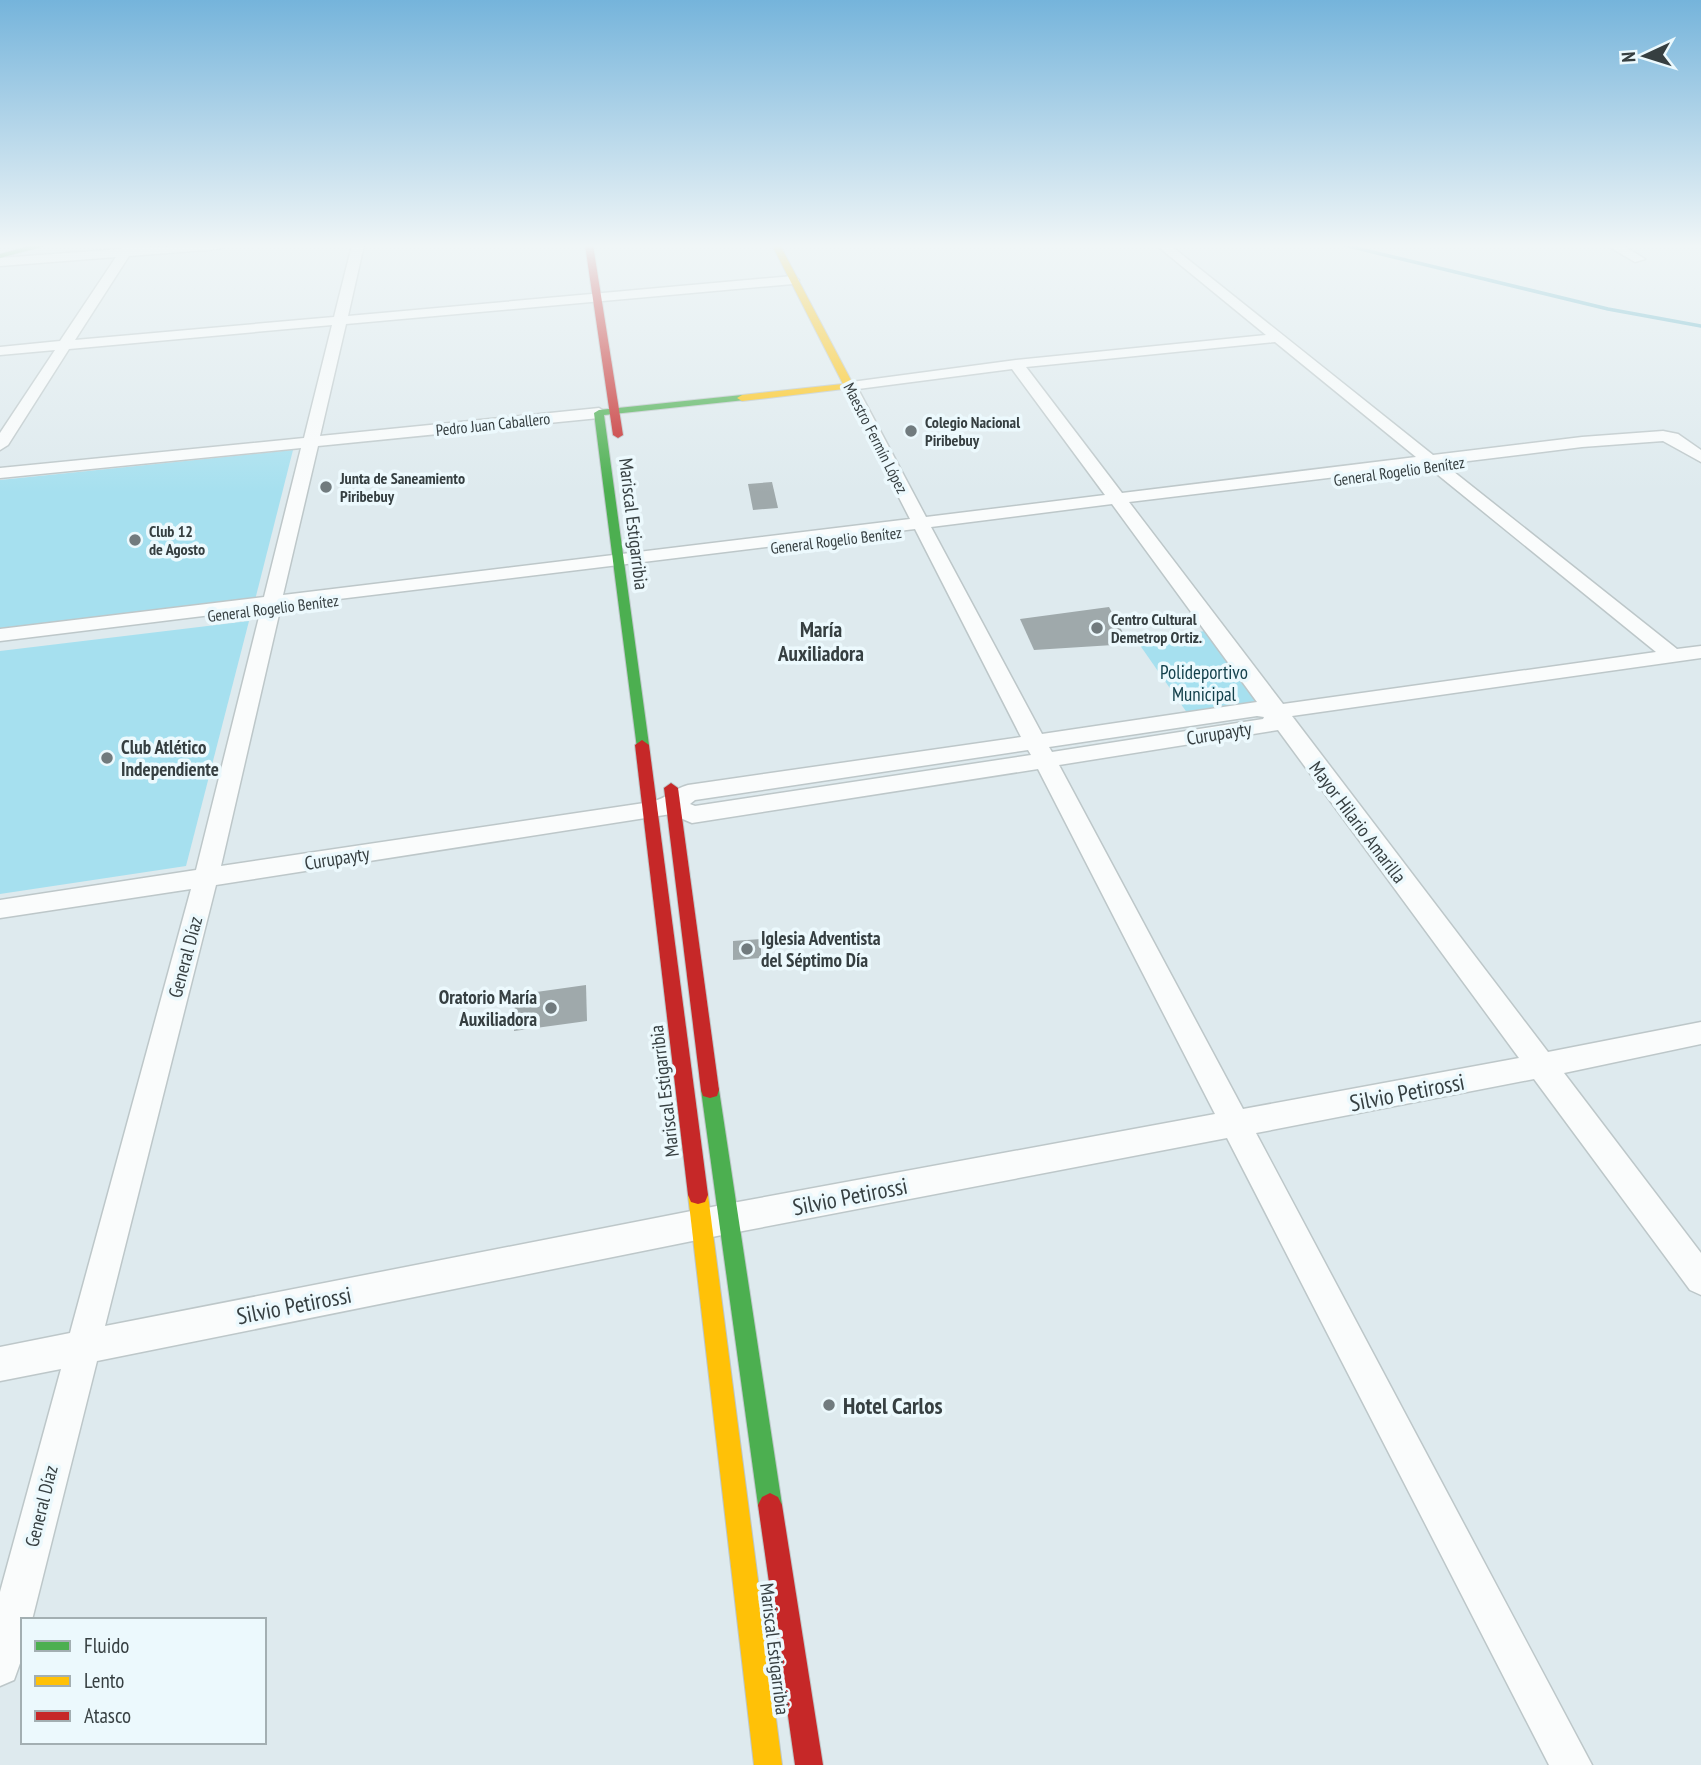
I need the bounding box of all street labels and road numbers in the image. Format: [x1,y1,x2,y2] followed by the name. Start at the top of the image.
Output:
[839,379,913,497] street label: Maestro Fermín López
[435,408,551,440] street label: Pedro Juan Caballero
[1332,452,1466,490] street label: General Rogelio Benítez
[614,457,654,591] street label: Mariscal Estigarribia
[769,522,903,558] street label: General Rogelio Benítez
[206,590,340,626] street label: General Rogelio Benítez
[1185,716,1254,750] street label: Curupayty
[1304,756,1412,888] street label: Mayor Hilario Amarilla
[303,841,372,875] street label: Curupayty
[163,914,207,1000] street label: General Díaz
[644,1024,684,1158] street label: Mariscal Estigarribia
[1347,1067,1467,1117] street label: Silvio Petirossi
[790,1171,910,1221] street label: Silvio Petirossi
[234,1280,354,1330] street label: Silvio Petirossi
[19,1463,63,1549] street label: General Díaz
[755,1582,795,1716] street label: Mariscal Estigarribia

